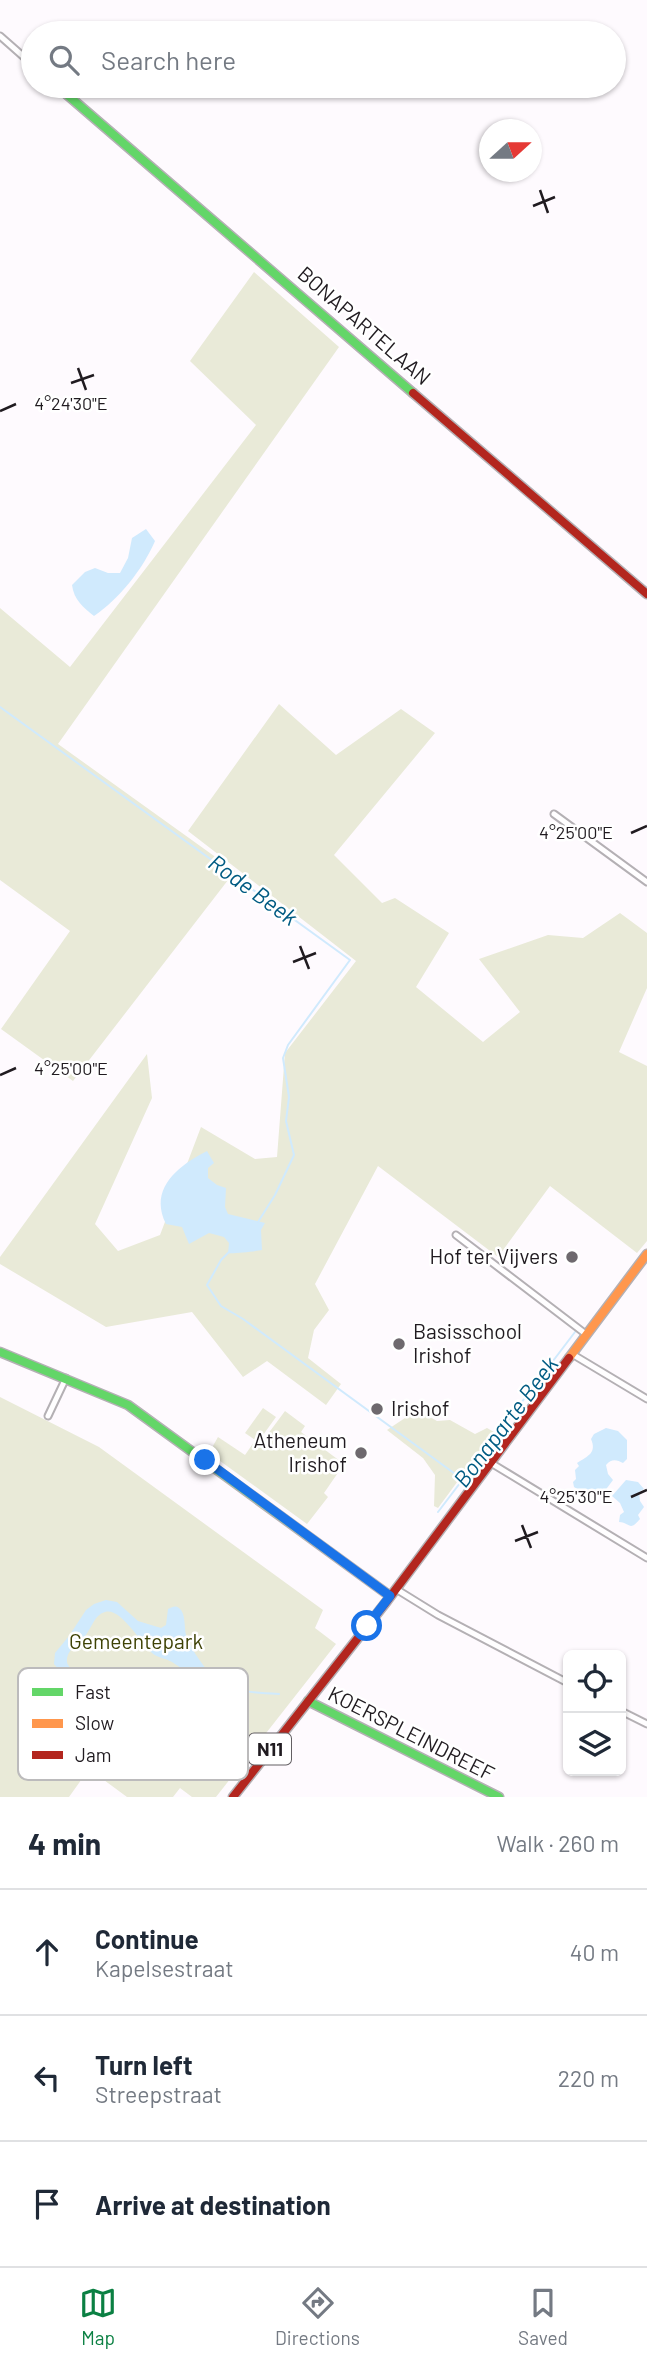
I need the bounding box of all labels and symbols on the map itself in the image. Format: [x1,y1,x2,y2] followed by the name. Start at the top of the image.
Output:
[479,119,542,182] north arrow
[293,260,437,389] street label: BONAPARTELAAN
[34,392,108,414] text: 4°24'30"E
[539,821,613,843] text: 4°25'00"E
[204,848,304,931] water label: Rode Beek
[34,1057,108,1079] text: 4°25'00"E
[430,1243,558,1268] place label: Hof ter Vijvers
[564,1249,580,1265] marker: Hof ter Vijvers
[413,1318,522,1367] place label: Basisschool Irishof
[391,1336,407,1352] marker: Basisschool Irishof
[447,1351,563,1492] water label: Bonaparte Beek
[391,1395,450,1420] place label: Irishof
[369,1401,385,1417] marker: Irishof
[254,1427,347,1476] place label: Atheneum Irishof
[189,1444,220,1475] route end
[353,1445,369,1461] marker: Atheneum Irishof
[539,1485,613,1507] text: 4°25'30"E
[351,1610,382,1641] route start
[69,1628,203,1653] park label: Gemeentepark
[18,1668,248,1780] legend
[75,1680,111,1703] text: Fast
[324,1680,499,1785] street label: KOERSPLEINDREEF
[75,1711,114,1734] text: Slow
[249,1734,291,1764] road number: N11
[75,1743,111,1766] text: Jam

